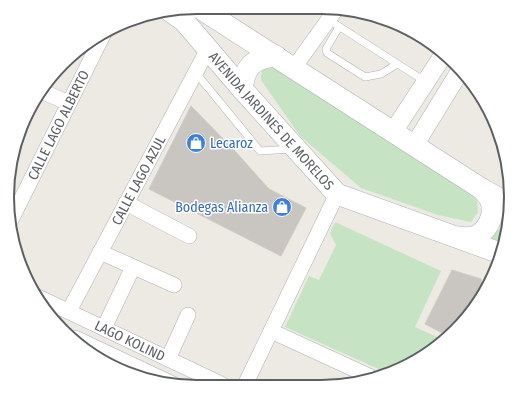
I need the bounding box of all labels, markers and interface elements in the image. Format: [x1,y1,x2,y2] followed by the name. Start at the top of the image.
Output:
[205,48,337,194] street label: AVENIDA JARDINES DE MORELOS
[24,67,93,183] street label: CALLE LAGO ALBERTO
[185,132,207,154] shop icon: Lecaroz
[108,133,169,228] street label: CALLE LAGO AZUL
[210,135,253,152] place label: Lecaroz
[271,196,293,218] shop icon: Bodegas Alianza
[175,199,268,216] place label: Bodegas Alianza
[92,317,168,365] street label: LAGO KOLIND

